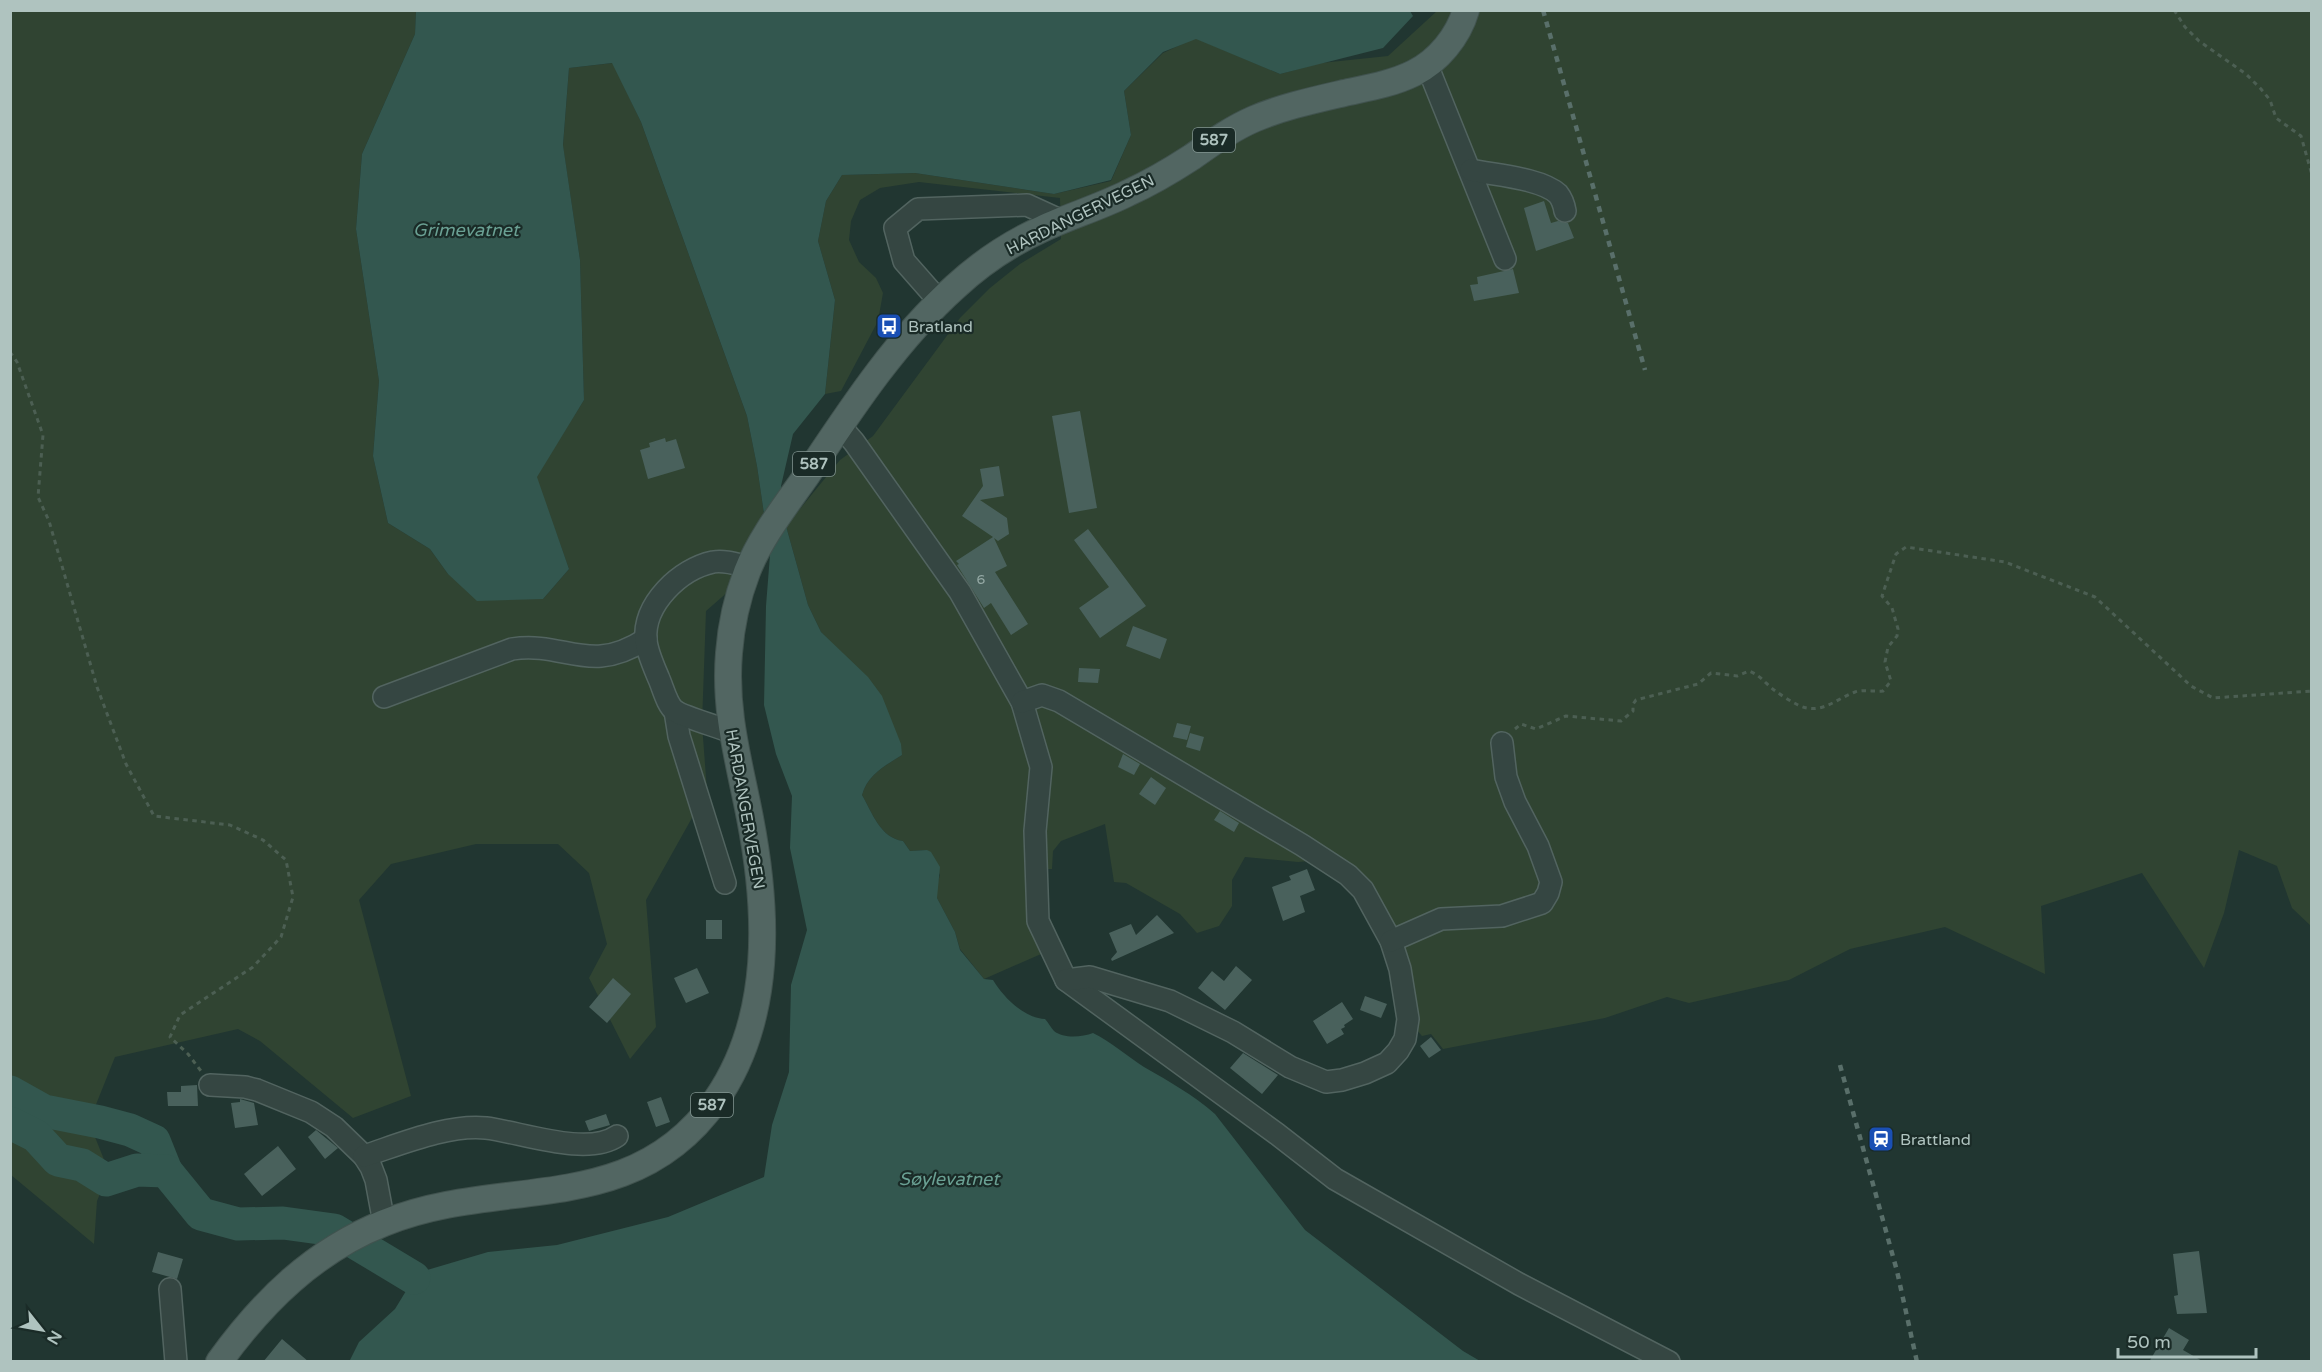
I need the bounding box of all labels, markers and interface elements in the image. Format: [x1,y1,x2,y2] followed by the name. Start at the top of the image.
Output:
[1193,128,1235,152] road number: 587
[1003,170,1158,259] street label: HARDANGERVEGEN
[413,219,521,241] water label: Grimevatnet
[874,311,904,341] bus stop icon: Bratland
[908,317,973,337] place label: Bratland
[793,452,835,476] road number: 587
[977,571,986,588] house number: 6
[721,728,769,891] street label: HARDANGERVEGEN
[691,1093,733,1117] road number: 587
[1866,1124,1896,1154] station icon: Brattland
[1900,1130,1971,1150] place label: Brattland
[899,1168,1001,1190] water label: Søylevatnet
[12,1300,72,1360] north arrow
[2118,1321,2256,1359] scale bar
[42,1327,66,1348] text: N
[2127,1331,2171,1353] text: 50 m

